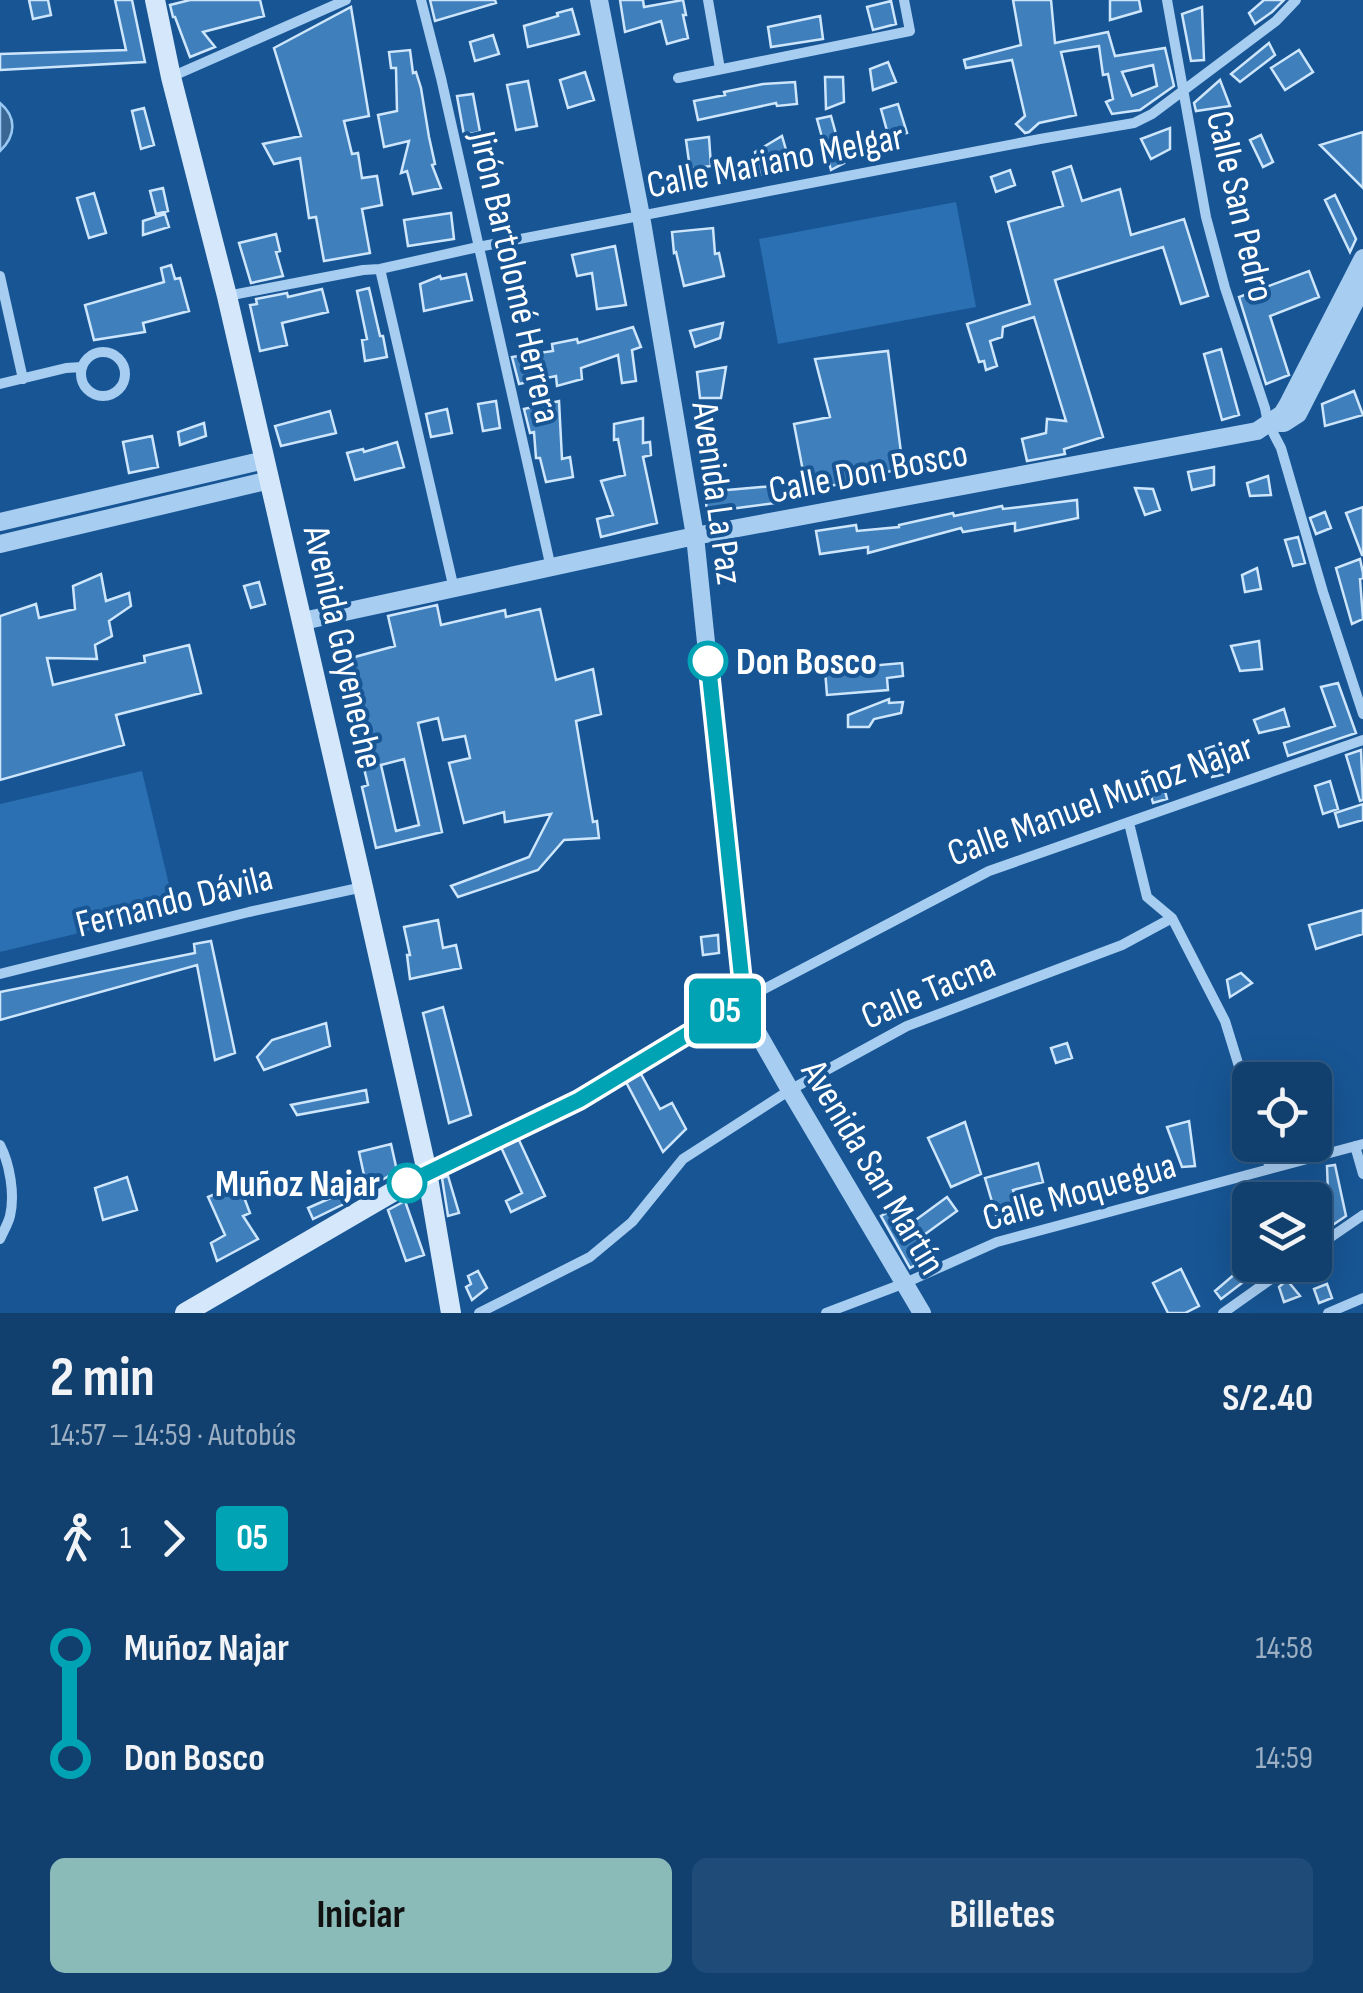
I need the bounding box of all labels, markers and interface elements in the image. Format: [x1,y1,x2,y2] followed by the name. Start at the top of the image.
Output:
[1196,107,1283,306] street label: Calle San Pedro
[643,114,908,208] street label: Calle Mariano Melgar
[459,126,570,428] street label: Jirón Bartolomé Herrera
[681,398,752,587] street label: Avenida La Paz
[765,431,972,514] street label: Calle Don Bosco
[293,521,392,773] street label: Avenida Goyeneche
[736,640,877,685] place label: Don Bosco
[689,642,727,680] marker: Don Bosco
[942,724,1260,877] street label: Calle Manuel Muñoz Najar
[71,855,277,948] street label: Fernando Dávila
[855,943,1002,1040] street label: Calle Tacna
[680,978,770,1044] line badge: 05
[709,990,741,1033] text: 05
[791,1052,954,1283] street label: Avenida San Martín
[1232,1062,1332,1282] map controls
[1232,1062,1332,1162] button: locate
[978,1143,1181,1241] street label: Calle Moquegua
[215,1162,380,1207] place label: Muñoz Najar
[388,1164,426,1202] marker: Muñoz Najar
[1232,1182,1332,1282] button: layers
[50,1345,155,1412] text: 2 min
[1222,1376,1313,1421] text: S/2.40
[50,1416,296,1455] text: 14:57 – 14:59 · Autobús
[50,1511,105,1566] icon: walk
[146,1511,201,1566] icon: forward
[236,1517,268,1560] text: 05
[120,1519,131,1558] text: 1
[124,1626,289,1671] text: Muñoz Najar
[1255,1629,1313,1668] text: 14:58
[124,1736,265,1781] text: Don Bosco
[1255,1739,1313,1778] text: 14:59
[50,1858,672,1973] button: Iniciar
[692,1858,1313,1973] button: Billetes

